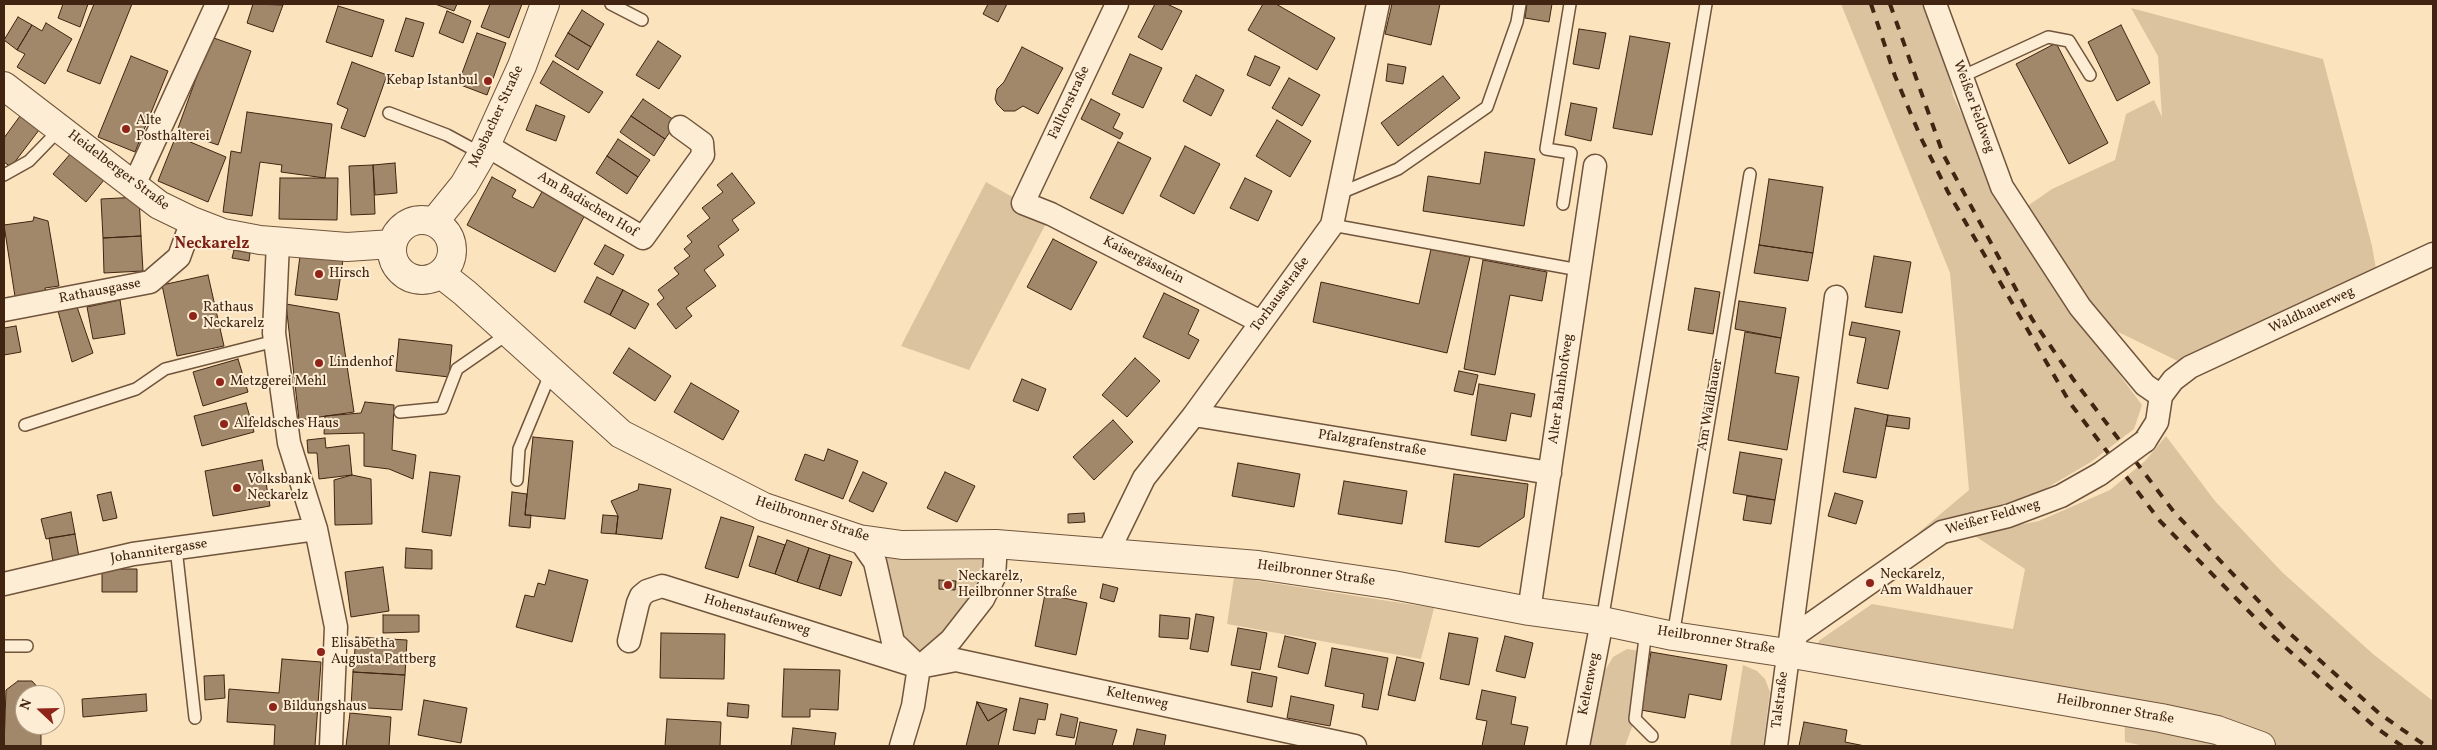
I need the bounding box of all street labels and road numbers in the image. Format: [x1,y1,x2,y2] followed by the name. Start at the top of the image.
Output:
[1948,58,1998,156] street label: Weißer Feldweg
[466,63,528,171] street label: Mosbacher Straße
[1046,63,1094,143] street label: Falltorstraße
[64,127,172,215] street label: Heidelberger Straße
[534,169,640,241] street label: Am Badischen Hof
[1100,233,1186,289] street label: Kaisergässlein
[1248,254,1314,336] street label: Torhausstraße
[58,276,142,308] street label: Rathausgasse
[2267,284,2357,338] street label: Waldhauerweg
[1546,333,1578,445] street label: Alter Bahnhofweg
[1695,358,1727,452] street label: Am Waldhauer
[1317,427,1427,461] street label: Pfalzgrafenstraße
[753,494,871,546] street label: Heilbronner Straße
[1944,496,2042,540] street label: Weißer Feldweg
[109,536,209,568] street label: Johannitergasse
[1256,557,1376,591] street label: Heilbronner Straße
[702,592,812,640] street label: Hohenstaufenweg
[1656,623,1776,659] street label: Heilbronner Straße
[1576,651,1604,717] street label: Keltenweg
[1769,671,1793,729] street label: Talstraße
[1104,684,1170,714] street label: Keltenweg
[2055,691,2175,729] street label: Heilbronner Straße

